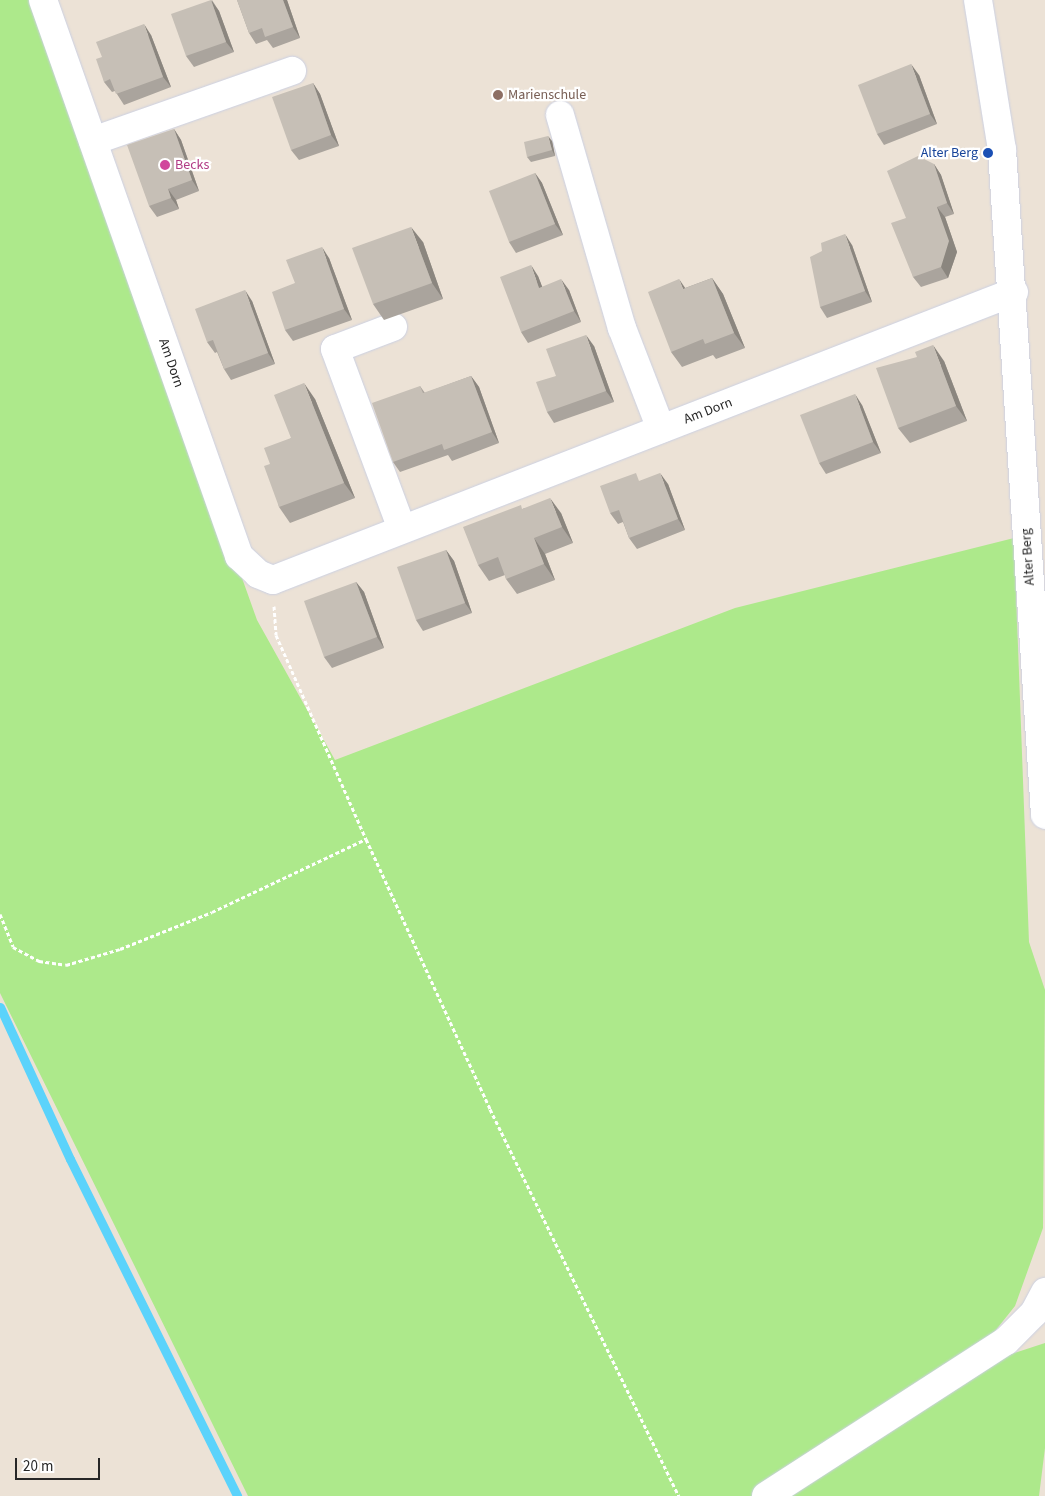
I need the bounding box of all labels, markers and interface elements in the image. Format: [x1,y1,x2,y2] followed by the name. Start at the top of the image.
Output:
[508,87,586,103] place label: Marienschule
[492,89,504,101] marker: Marienschule
[921,145,978,161] place label: Alter Berg
[982,147,994,159] marker: Alter Berg
[175,157,209,173] place label: Becks
[159,159,171,171] marker: Becks
[155,336,187,390] street label: Am Dorn
[681,394,735,428] street label: Am Dorn
[1018,528,1038,586] street label: Alter Berg
[18,1448,102,1480] scale bar
[23,1456,53,1477] text: 20 m

